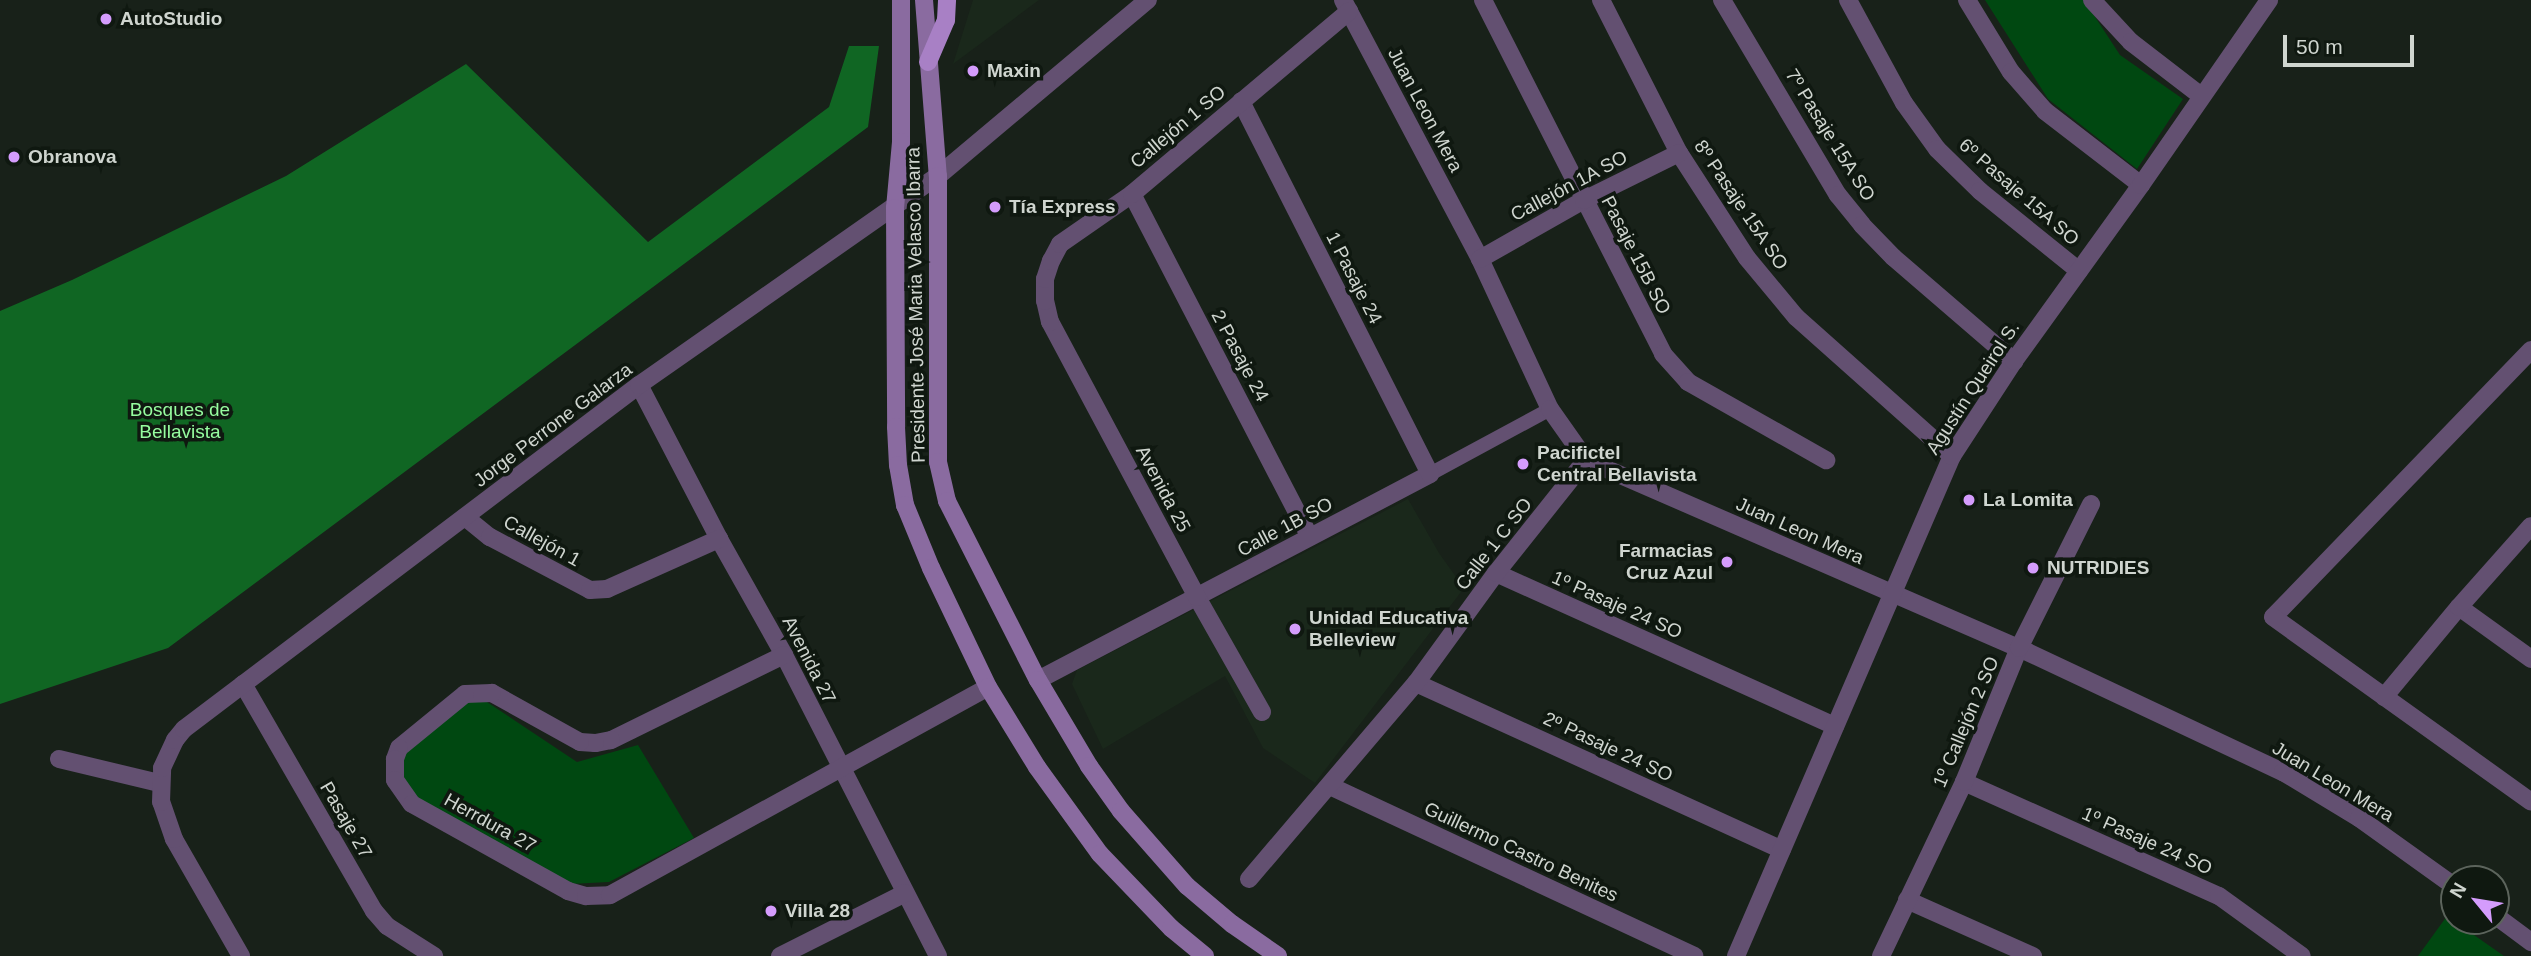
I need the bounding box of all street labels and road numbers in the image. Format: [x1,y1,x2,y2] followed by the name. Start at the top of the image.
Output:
[1383,44,1467,176] street label: Juan Leon Mera
[1780,64,1880,206] street label: 7º Pasaje 15A SO
[1126,81,1230,173] street label: Callejón 1 SO
[1954,133,2084,251] street label: 6º Pasaje 15A SO
[1689,135,1793,275] street label: 8º Pasaje 15A SO
[1506,145,1632,227] street label: Callejón 1A SO
[902,147,930,463] street label: Presidente José Maria Velasco Ibarra
[1596,192,1676,318] street label: Pasaje 15B SO
[1321,228,1387,328] street label: 1 Pasaje 24
[1206,306,1274,406] street label: 2 Pasaje 24
[1921,317,2025,459] street label: Agustín Queirol S.
[469,358,637,492] street label: Jorge Perrone Galarza
[1131,442,1195,536] street label: Avenida 25
[1233,492,1337,562] street label: Calle 1B SO
[1451,493,1537,595] street label: Calle 1 C SO
[1733,493,1867,569] street label: Juan Leon Mera
[500,511,584,571] street label: Callejón 1
[1548,566,1686,644] street label: 1º Pasaje 24 SO
[777,613,841,707] street label: Avenida 27
[1928,653,2004,791] street label: 1º Callejón 2 SO
[1540,707,1676,787] street label: 2º Pasaje 24 SO
[2268,737,2398,827] street label: Juan Leon Mera
[315,778,377,862] street label: Pasaje 27
[440,788,540,858] street label: Herrdura 27
[1420,797,1622,907] street label: Guillermo Castro Benites
[2078,802,2216,880] street label: 1º Pasaje 24 SO

